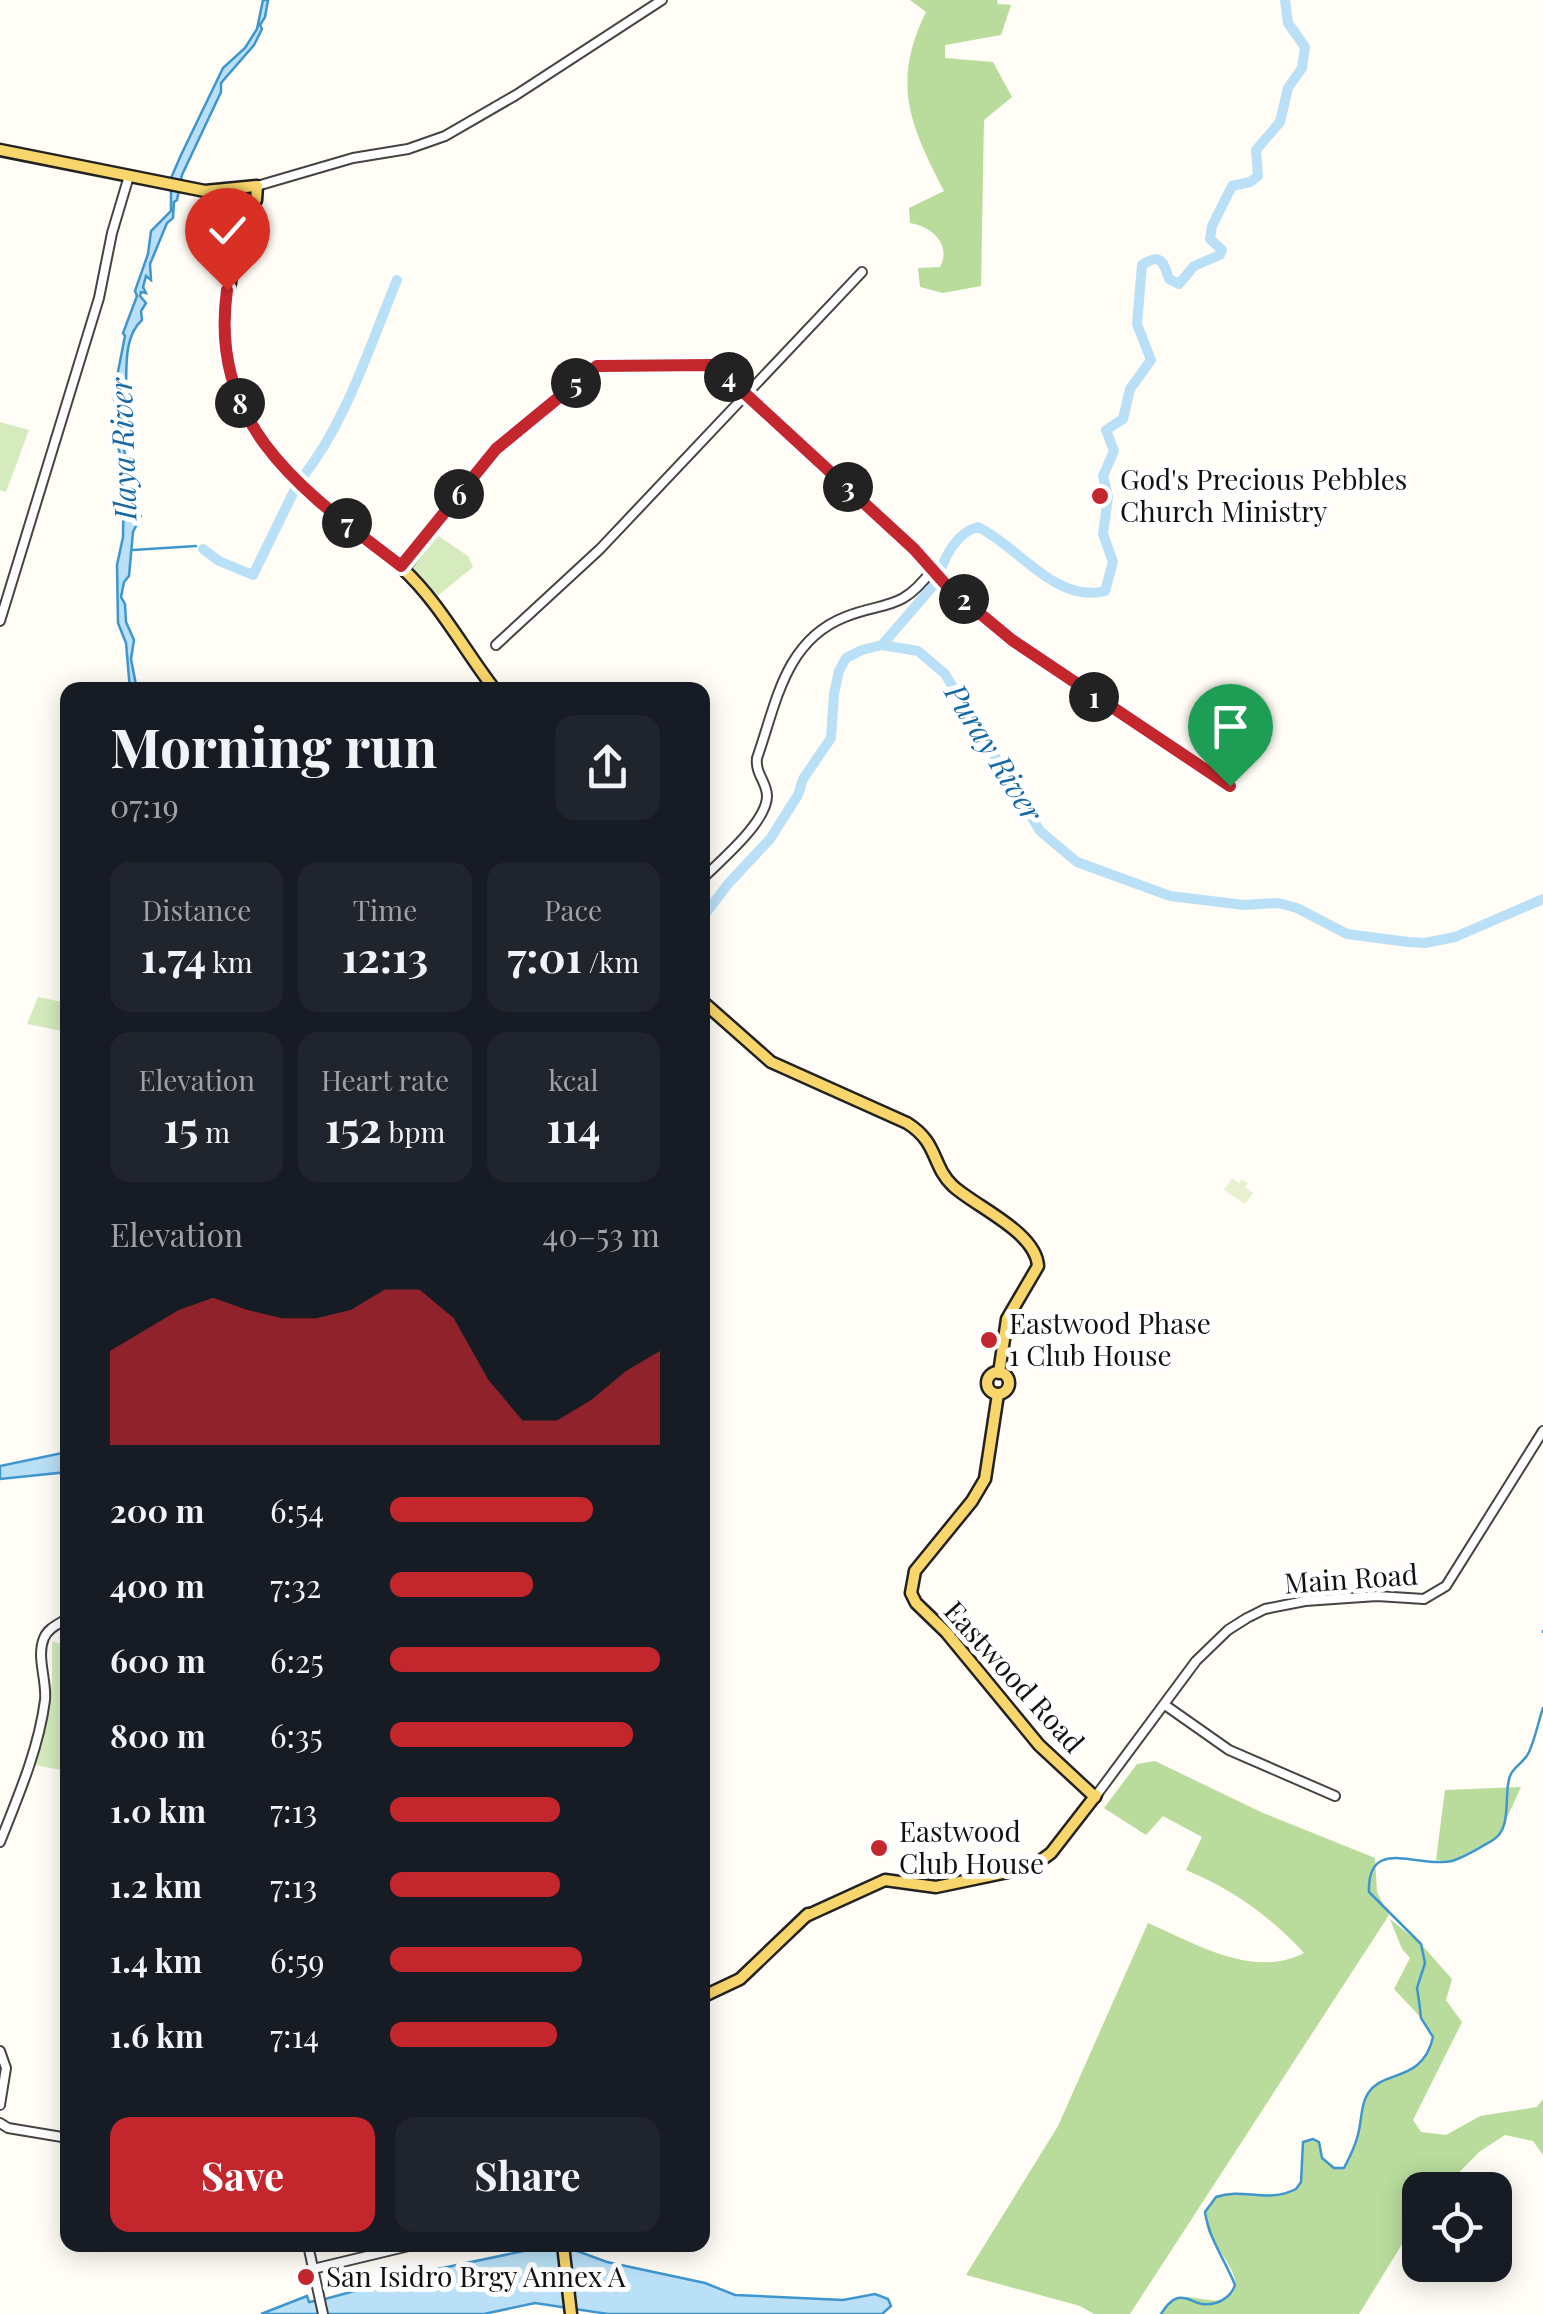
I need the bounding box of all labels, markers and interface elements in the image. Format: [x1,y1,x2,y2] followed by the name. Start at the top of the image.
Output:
[185,188,270,291] pin
[200,203,255,258] icon: check
[704,352,754,402] pin: 4
[551,358,601,408] pin: 5
[722,358,736,395] text: 4
[570,364,582,401] text: 5
[99,376,145,522] water label: Ilaya River
[215,378,265,428] pin: 8
[232,384,248,421] text: 8
[1120,460,1407,529] place label: God's Precious Pebbles Church Ministry
[823,462,873,512] pin: 3
[841,468,855,505] text: 3
[434,469,484,519] pin: 6
[451,475,467,512] text: 6
[1089,485,1111,507] marker: God's Precious Pebbles Church Ministry
[322,498,372,548] pin: 7
[341,504,353,541] text: 7
[939,574,989,624] pin: 2
[957,580,971,617] text: 2
[1069,672,1119,722] pin: 1
[936,675,1053,829] water label: Puray River
[1089,678,1099,715] text: 1
[1188,684,1273,787] pin
[1203,699,1258,754] icon: arrive
[110,708,437,782] text: Morning run
[555,715,660,820] button: share
[110,783,179,826] text: 07:19
[142,891,251,928] text: Distance
[353,891,417,928] text: Time
[544,891,602,928] text: Pace
[141,928,206,984] text: 1.74
[342,928,428,984] text: 12:13
[507,928,582,984] text: 7:01
[206,943,253,980] text: km
[582,943,639,980] text: /km
[138,1061,255,1098] text: Elevation
[321,1061,449,1098] text: Heart rate
[548,1061,598,1098] text: kcal
[163,1098,198,1154] text: 15
[325,1098,381,1154] text: 152
[546,1098,601,1154] text: 114
[198,1113,230,1150] text: m
[381,1113,445,1150] text: bpm
[110,1212,243,1255] text: Elevation
[543,1212,660,1255] text: 40–53 m
[1009,1304,1211,1373] place label: Eastwood Phase 1 Club House
[978,1329,1000,1351] marker: Eastwood Phase 1 Club House
[110,1488,204,1531] text: 200 m
[270,1488,324,1531] text: 6:54
[1283,1554,1419,1601] street label: Main Road
[110,1563,205,1606] text: 400 m
[270,1563,321,1606] text: 7:32
[937,1592,1093,1760] street label: Eastwood Road
[110,1638,206,1681] text: 600 m
[270,1638,324,1681] text: 6:25
[110,1713,206,1756] text: 800 m
[270,1713,323,1756] text: 6:35
[110,1788,206,1831] text: 1.0 km
[270,1788,317,1831] text: 7:13
[899,1812,1044,1881] place label: Eastwood Club House
[868,1837,890,1859] marker: Eastwood Club House
[110,1863,202,1906] text: 1.2 km
[270,1863,317,1906] text: 7:13
[110,1938,202,1981] text: 1.4 km
[270,1938,325,1981] text: 6:59
[110,2013,204,2056] text: 1.6 km
[270,2013,319,2056] text: 7:14
[110,2117,375,2232] button: Save
[395,2117,660,2232] button: Share
[1402,2172,1512,2282] map controls
[1402,2172,1512,2282] button: locate
[326,2257,626,2294] place label: San Isidro Brgy Annex A
[295,2266,317,2288] marker: San Isidro Brgy Annex A

